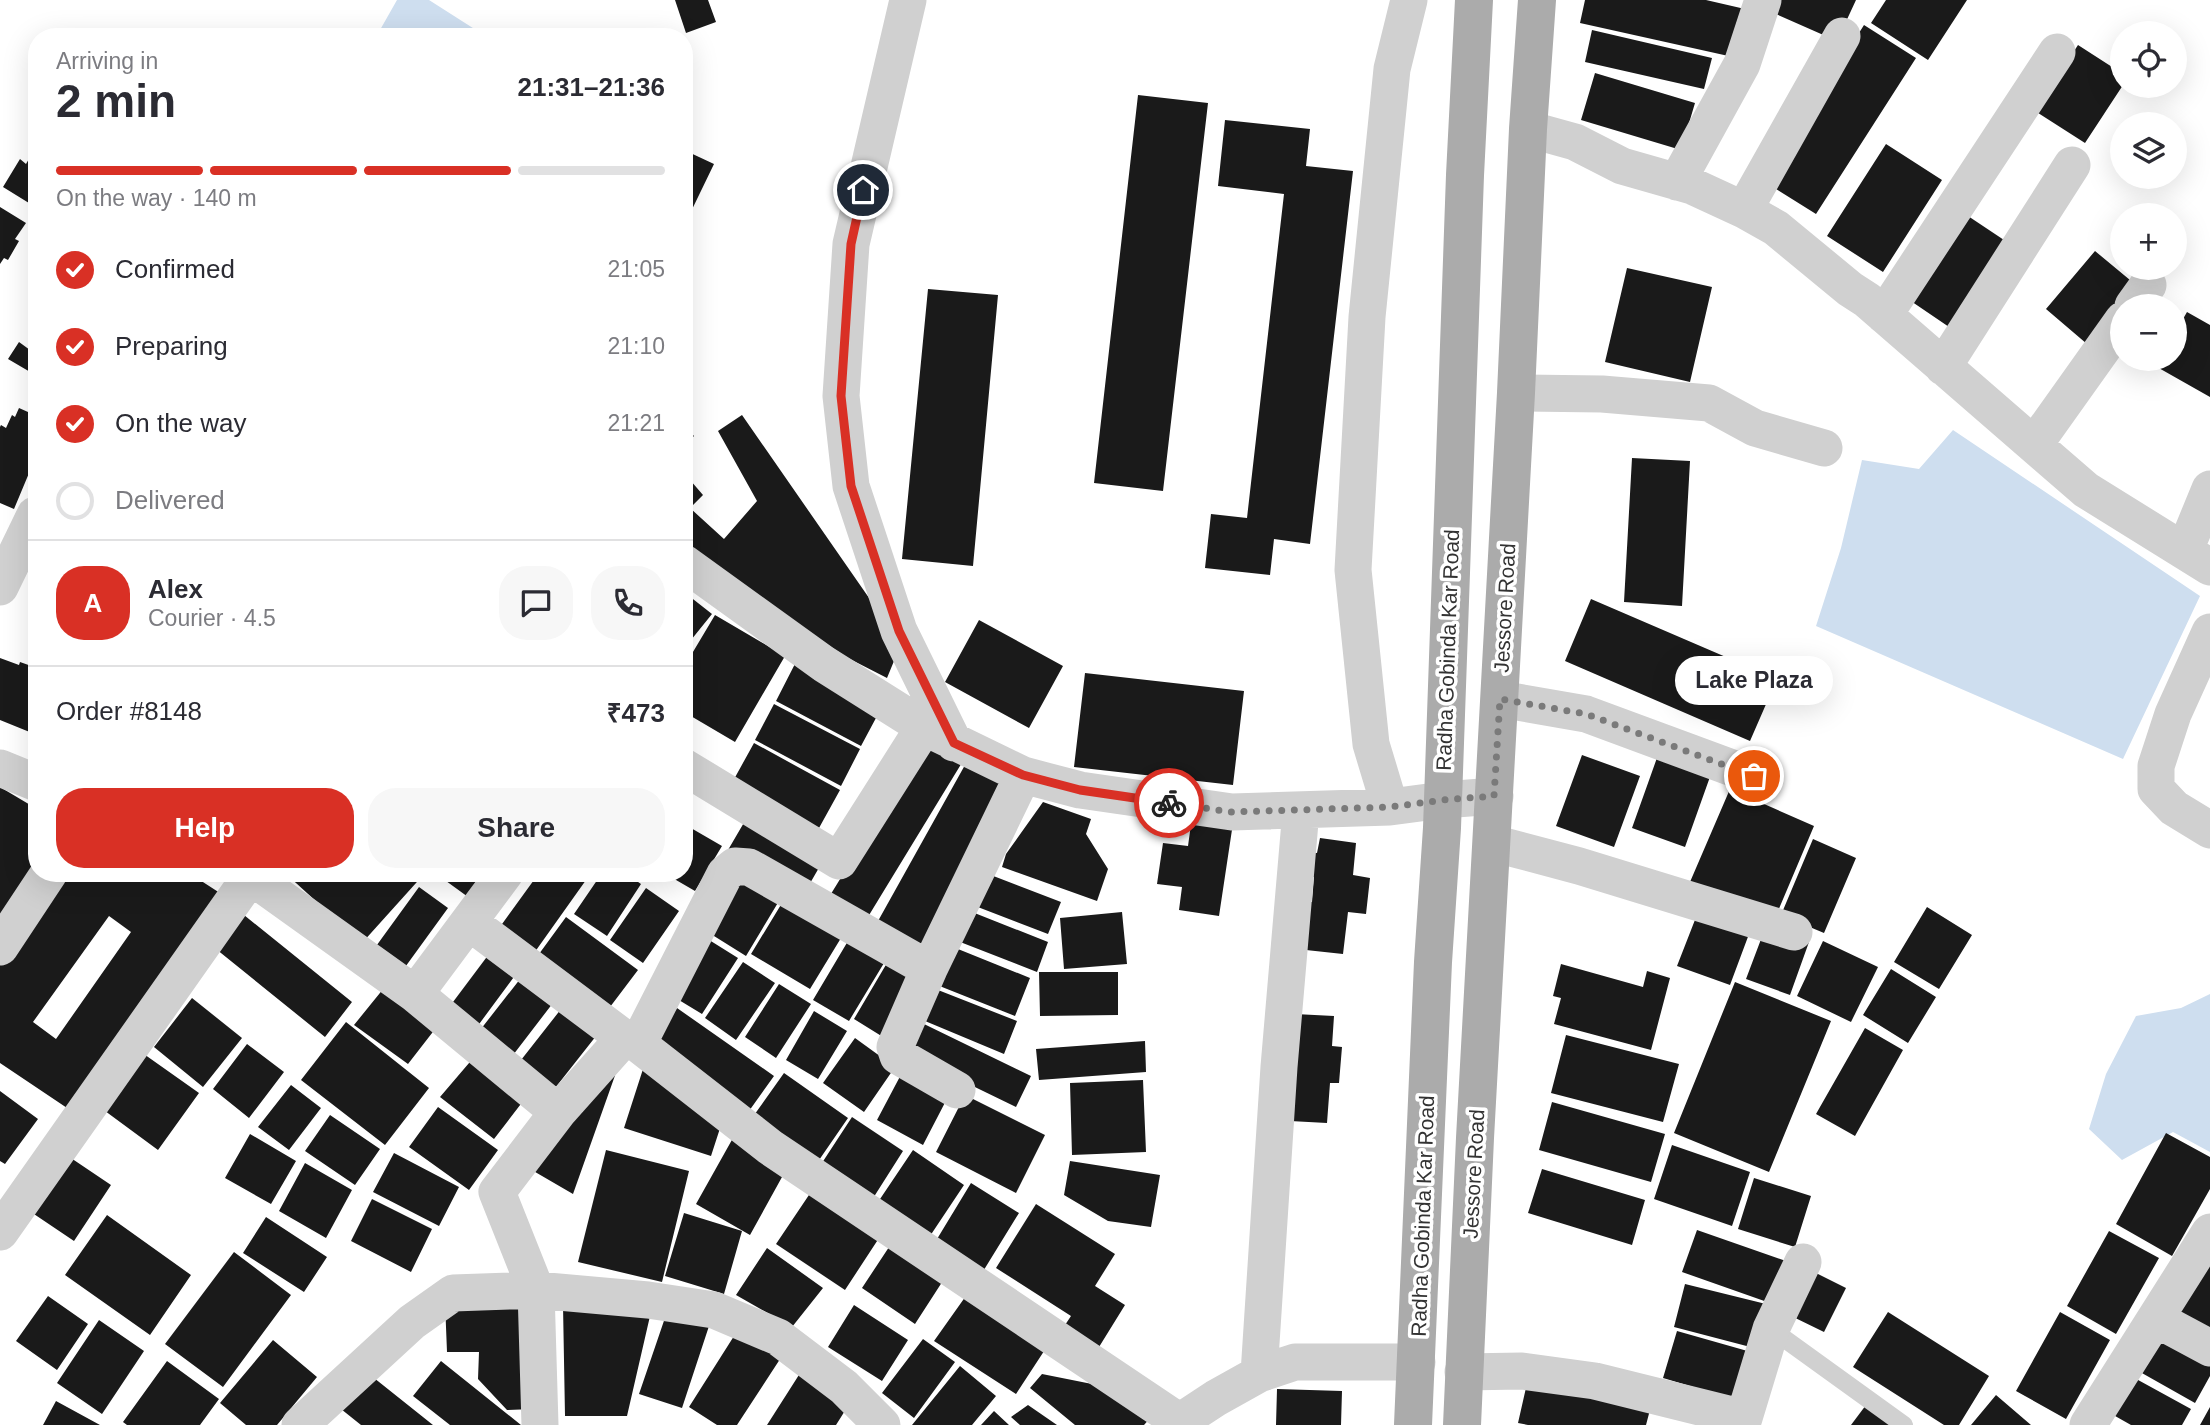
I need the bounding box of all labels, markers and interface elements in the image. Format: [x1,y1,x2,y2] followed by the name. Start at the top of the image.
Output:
[2110,21,2187,371] map controls
[2110,21,2187,98] button: locate
[56,48,158,74] text: Arriving in
[518,72,665,102] text: 21:31–21:36
[56,75,176,127] text: 2 min
[2110,112,2187,189] button: layers
[833,160,893,220] pin
[844,171,882,209] icon: home
[56,185,257,211] text: On the way · 140 m
[2110,203,2187,280] button: +
[56,251,94,289] icon: check
[115,254,235,284] text: Confirmed
[607,256,665,282] text: 21:05
[2110,294,2187,371] button: −
[56,328,94,366] icon: check
[115,331,228,361] text: Preparing
[607,333,665,359] text: 21:10
[56,405,94,443] icon: check
[115,408,247,438] text: On the way
[607,410,665,436] text: 21:21
[115,485,225,515] text: Delivered
[1432,529,1463,771] street label: Radha Gobinda Kar Road
[1490,543,1519,673] street label: Jessore Road
[499,566,573,640] button: chat
[591,566,665,640] button: phone
[148,574,203,604] text: Alex
[84,588,102,618] text: A
[148,605,276,631] text: Courier · 4.5
[1675,657,1833,706] callout: Lake Plaza
[1695,667,1813,693] text: Lake Plaza
[56,696,202,726] text: Order #8148
[607,698,665,728] text: ₹473
[1724,746,1784,806] pin
[1735,757,1773,795] icon: bag
[1134,768,1204,838] courier
[1150,784,1188,822] icon: bike
[56,788,354,868] button: Help
[368,788,665,868] button: Share
[1407,1095,1438,1337] street label: Radha Gobinda Kar Road
[1459,1109,1488,1239] street label: Jessore Road

